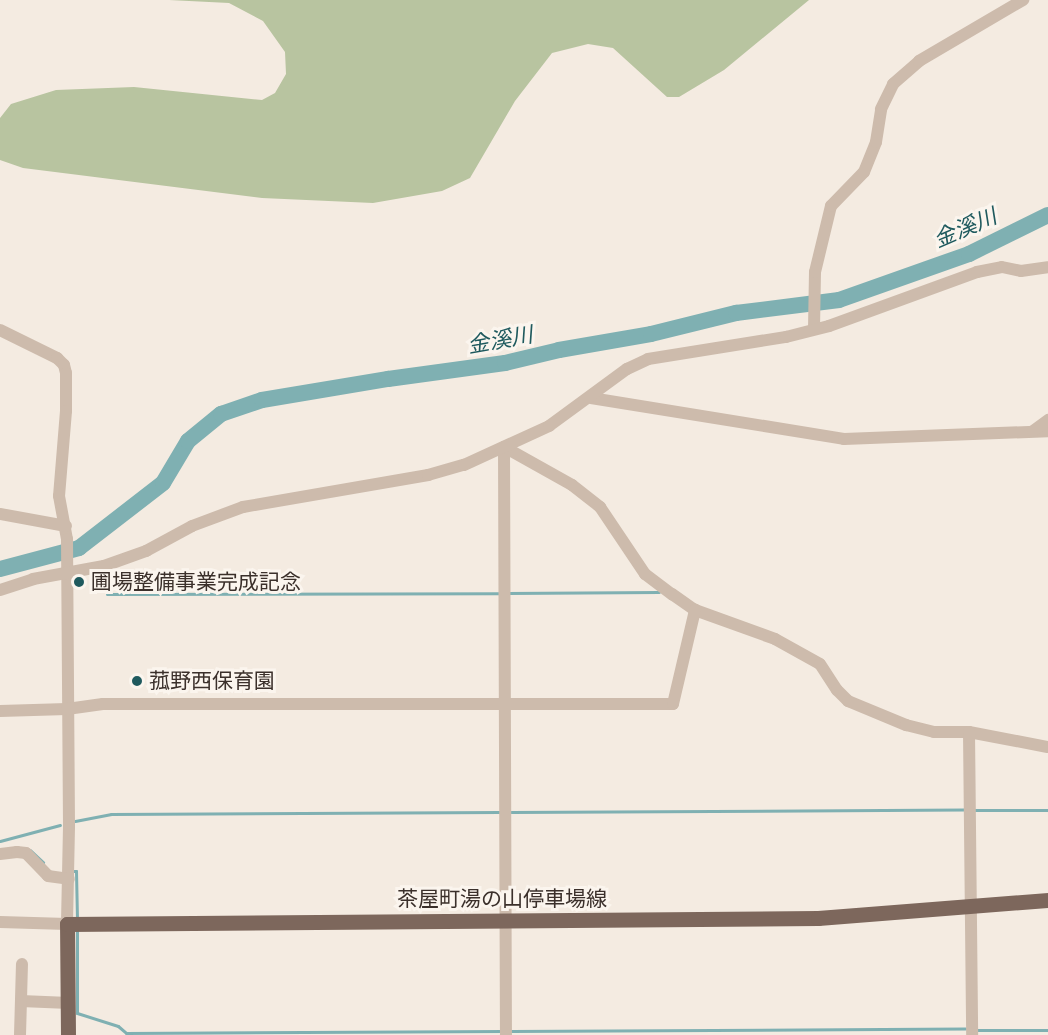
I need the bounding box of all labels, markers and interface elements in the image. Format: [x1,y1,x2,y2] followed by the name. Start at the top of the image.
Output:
[929,203,1001,253] water label: 金溪川
[465,321,535,359] water label: 金溪川
[91,569,301,595] place label: 圃場整備事業完成記念
[72,575,86,589] marker: 圃場整備事業完成記念
[149,668,275,694] place label: 菰野西保育園
[130,674,144,688] marker: 菰野西保育園
[397,886,607,912] street label: 茶屋町湯の山停車場線

